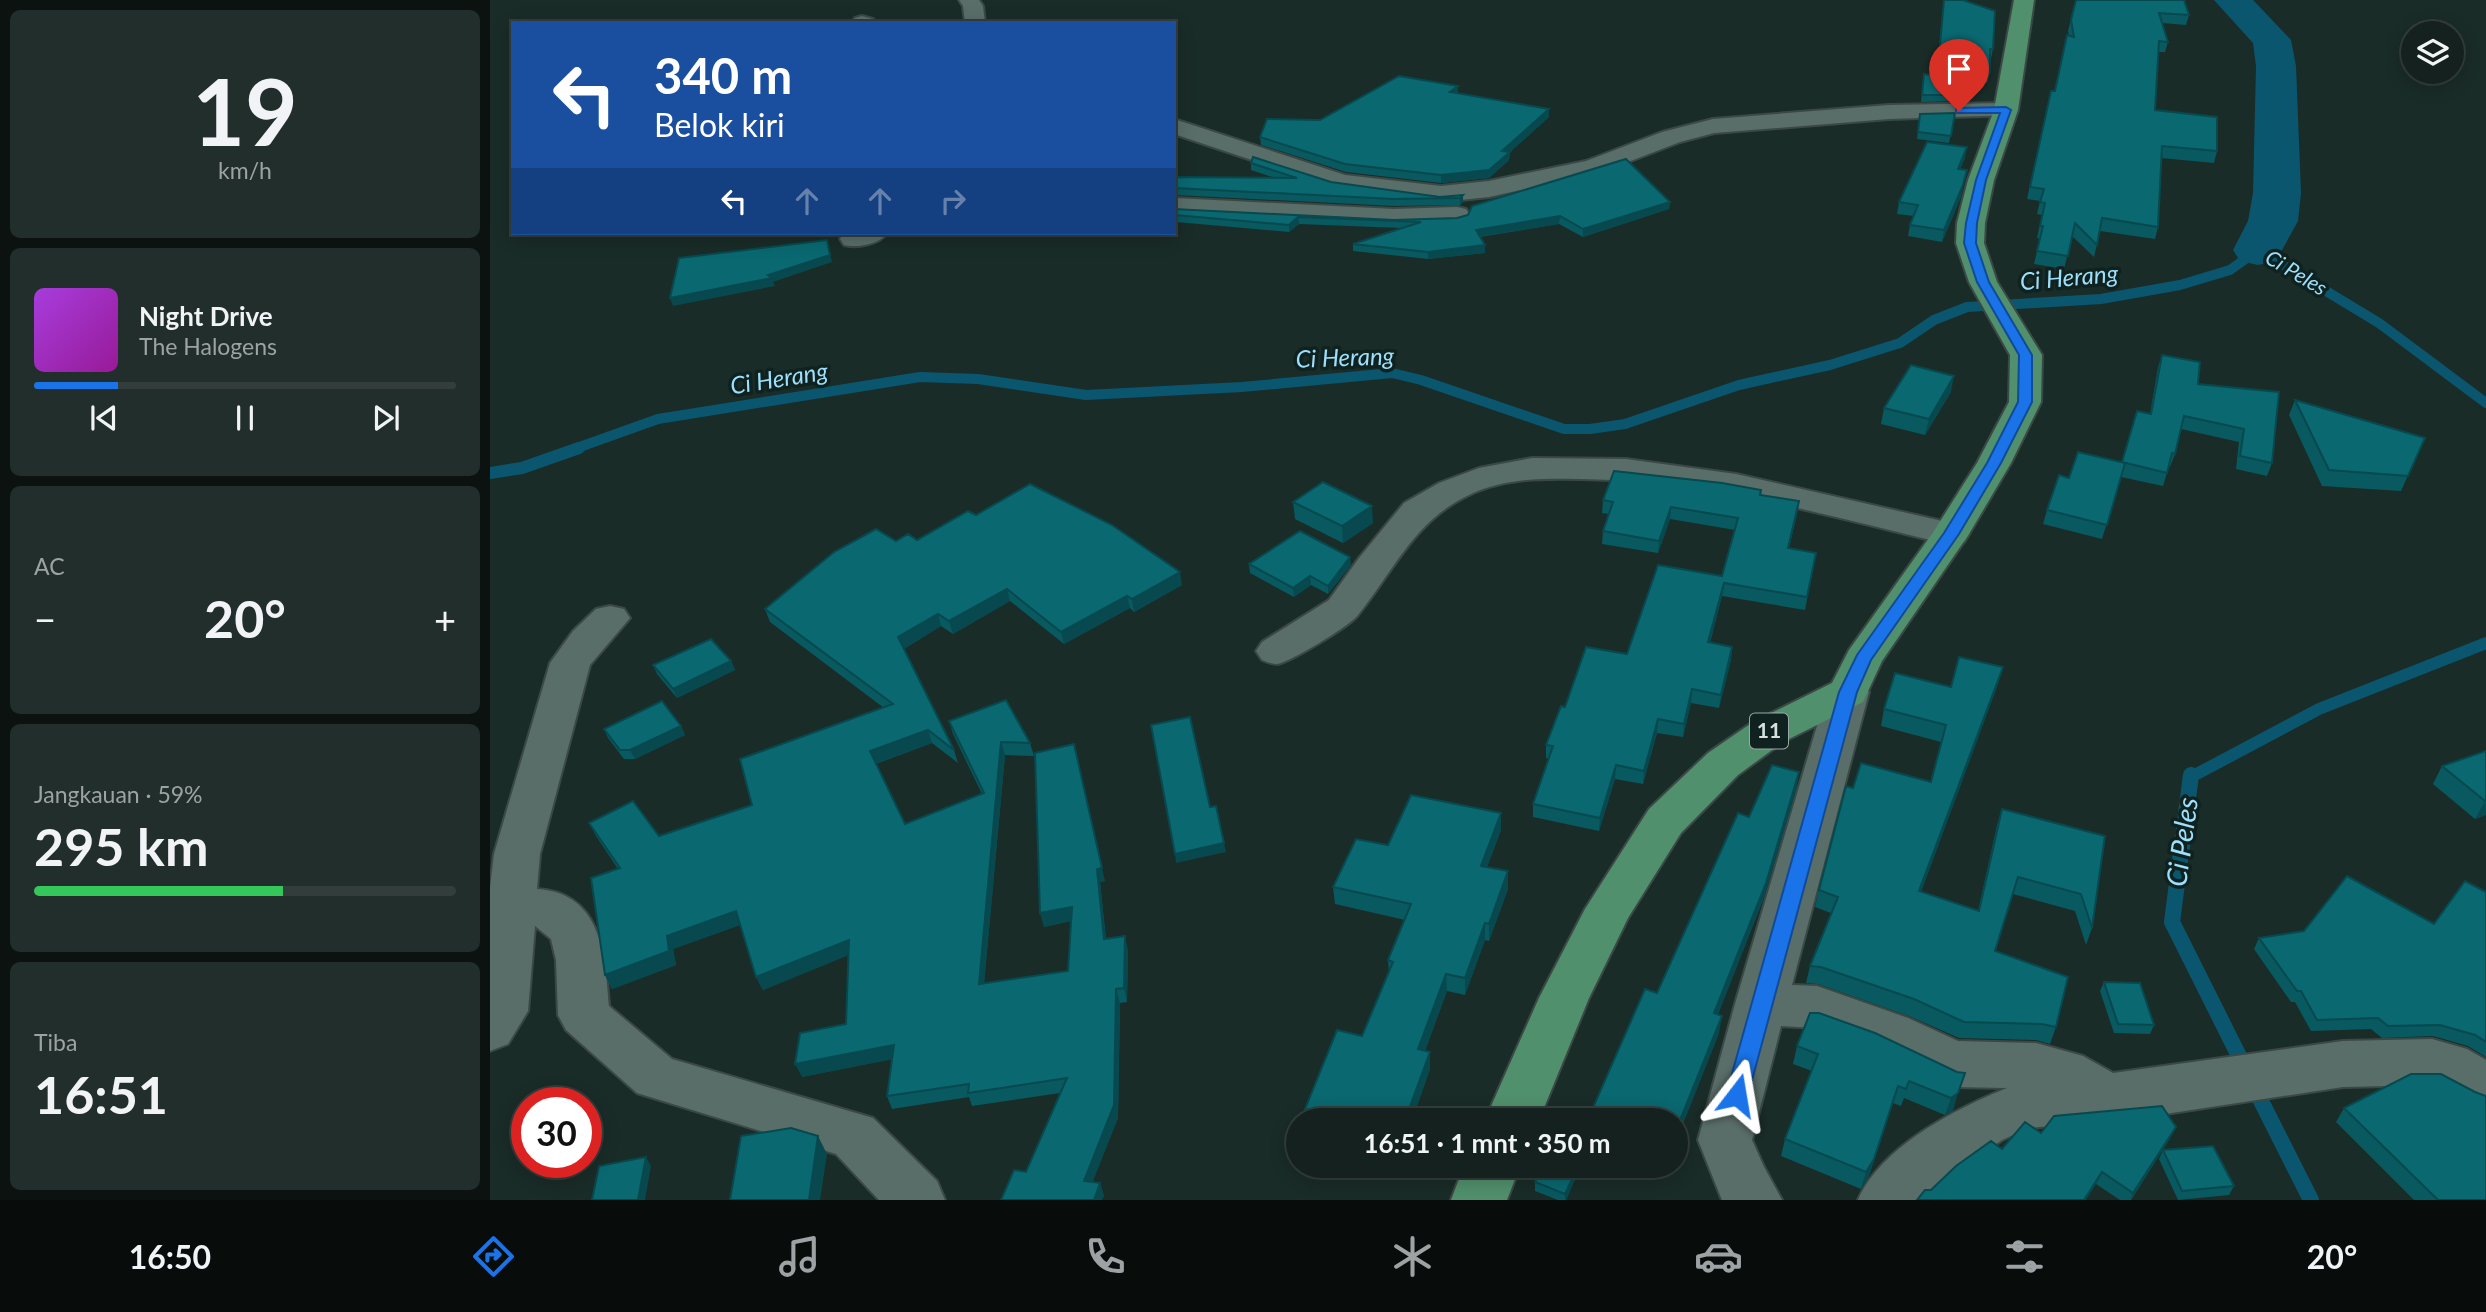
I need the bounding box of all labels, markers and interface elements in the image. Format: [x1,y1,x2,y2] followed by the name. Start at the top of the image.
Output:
[2401,21,2464,84] map controls
[2401,21,2464,84] button: layers
[1929,39,1989,111] pin
[654,46,792,104] text: 340 m
[539,49,630,140] icon: left
[1940,50,1978,88] icon: arrive
[192,56,298,165] text: 19
[654,105,785,144] text: Belok kiri
[218,156,272,184] text: km/h
[715,182,753,220] icon: left
[788,182,826,220] icon: ahead
[861,182,899,220] icon: ahead
[934,182,972,220] icon: right
[2261,244,2332,300] water label: Ci Peles
[2019,258,2120,295] water label: Ci Herang
[139,300,273,332] text: Night Drive
[139,332,277,360] text: The Halogens
[1295,340,1395,373] water label: Ci Herang
[728,355,830,400] water label: Ci Herang
[85,399,123,437] icon: previous
[226,399,264,437] icon: pause
[367,399,405,437] icon: next
[34,552,65,580] text: AC
[204,587,286,649] text: 20°
[34,596,56,642] text: −
[434,596,456,642] text: +
[1750,714,1788,748] road number: 11
[34,780,203,808] text: Jangkauan · 59%
[2158,795,2204,889] water label: Ci Peles
[34,815,208,877] text: 295 km
[34,1028,77,1056] text: Tiba
[1700,1058,1774,1132] position arrow
[34,1063,168,1125] text: 16:51
[511,1087,602,1178] speed limit sign: 30
[1363,1127,1611,1159] text: 16:51 · 1 mnt · 350 m
[469,1232,518,1281] icon: directions
[775,1232,824,1281] icon: music
[1081,1232,1130,1281] icon: phone
[1388,1232,1437,1281] icon: climate
[1694,1232,1743,1281] icon: car
[2000,1232,2049,1281] icon: filters
[129,1237,211,1276] text: 16:50
[2307,1237,2357,1276] text: 20°

